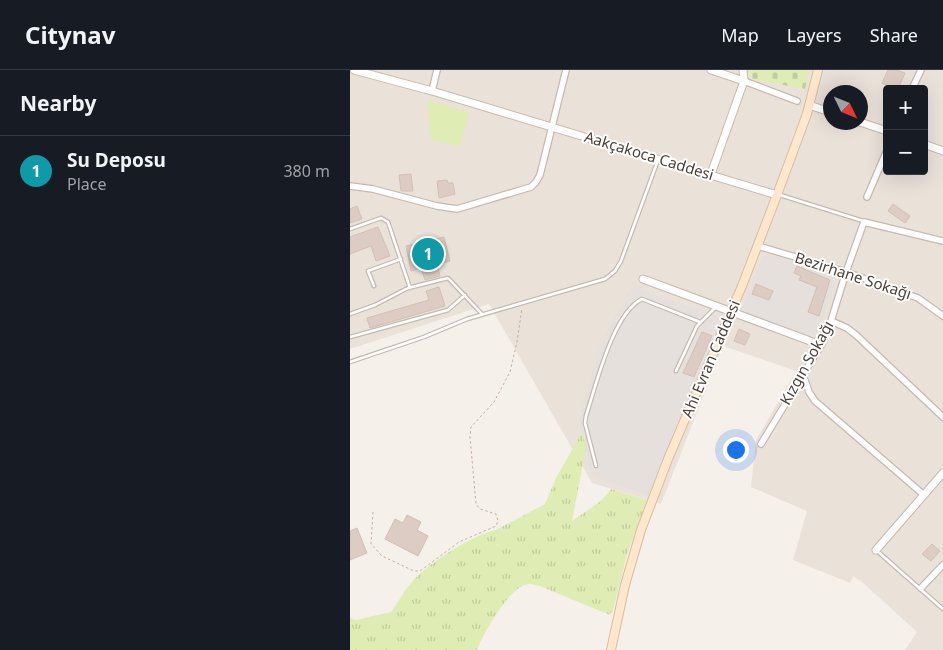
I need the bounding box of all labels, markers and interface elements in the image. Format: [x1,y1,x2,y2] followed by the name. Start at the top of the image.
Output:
[25,18,115,51] text: Citynav
[721,23,759,47] text: Map
[787,23,842,47] text: Layers
[870,23,918,47] text: Share
[823,85,868,130] north arrow
[883,85,928,175] map controls
[883,85,928,130] button: +
[20,89,96,117] text: Nearby
[582,126,716,184] street label: Aakçakoca Caddesi
[883,130,928,175] button: −
[67,147,166,173] text: Su Deposu
[31,160,41,182] text: 1
[283,160,330,182] text: 380 m
[67,173,107,195] text: Place
[412,235,444,273] pin: 1
[793,247,914,303] street label: Bezirhane Sokağı
[676,297,744,420] street label: Ahi Evran Caddesi
[775,317,837,408] street label: Kızgın Sokağı
[723,437,749,463] your location

